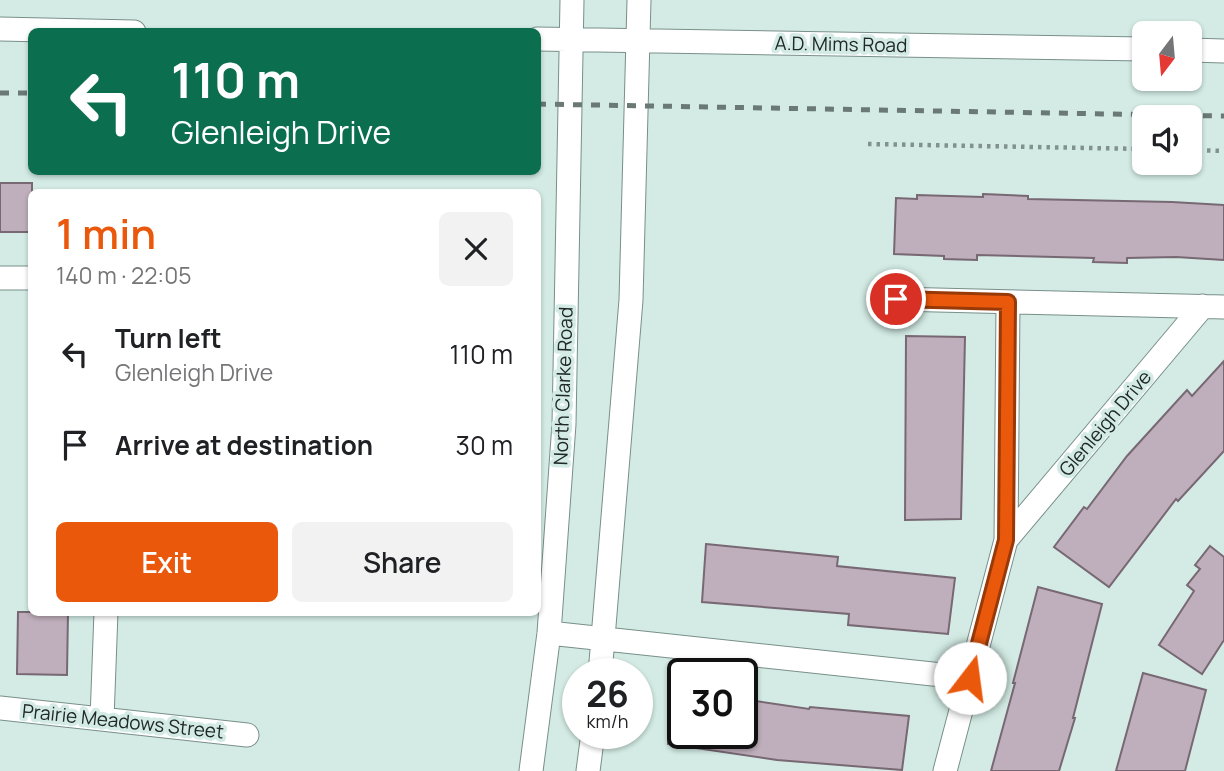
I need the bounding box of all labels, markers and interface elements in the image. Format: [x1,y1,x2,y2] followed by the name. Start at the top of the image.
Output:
[1132,21,1202,91] north arrow
[1132,21,1202,175] map controls
[774,30,908,58] street label: A.D. Mims Road
[171,46,300,113] text: 110 m
[56,56,147,147] icon: left
[1132,105,1202,175] button: sound
[171,110,391,154] text: Glenleigh Drive
[56,204,156,262] text: 1 min
[439,212,513,286] button: close
[56,259,191,291] text: 140 m · 22:05
[866,269,926,329] pin
[877,280,915,318] icon: arrive
[547,306,579,466] street label: North Clarke Road
[115,320,222,356] text: Turn left
[56,335,94,373] icon: left
[450,336,513,372] text: 110 m
[115,356,273,388] text: Glenleigh Drive
[1053,365,1157,481] street label: Glenleigh Drive
[56,426,94,464] icon: arrive
[115,427,373,463] text: Arrive at destination
[456,427,513,463] text: 30 m
[56,522,278,602] button: Exit
[292,522,513,602] button: Share
[933,641,1007,715] position arrow
[667,658,758,749] speed limit sign: 30
[586,670,629,718] text: 26
[21,697,225,745] street label: Prairie Meadows Street
[587,709,628,733] text: km/h

